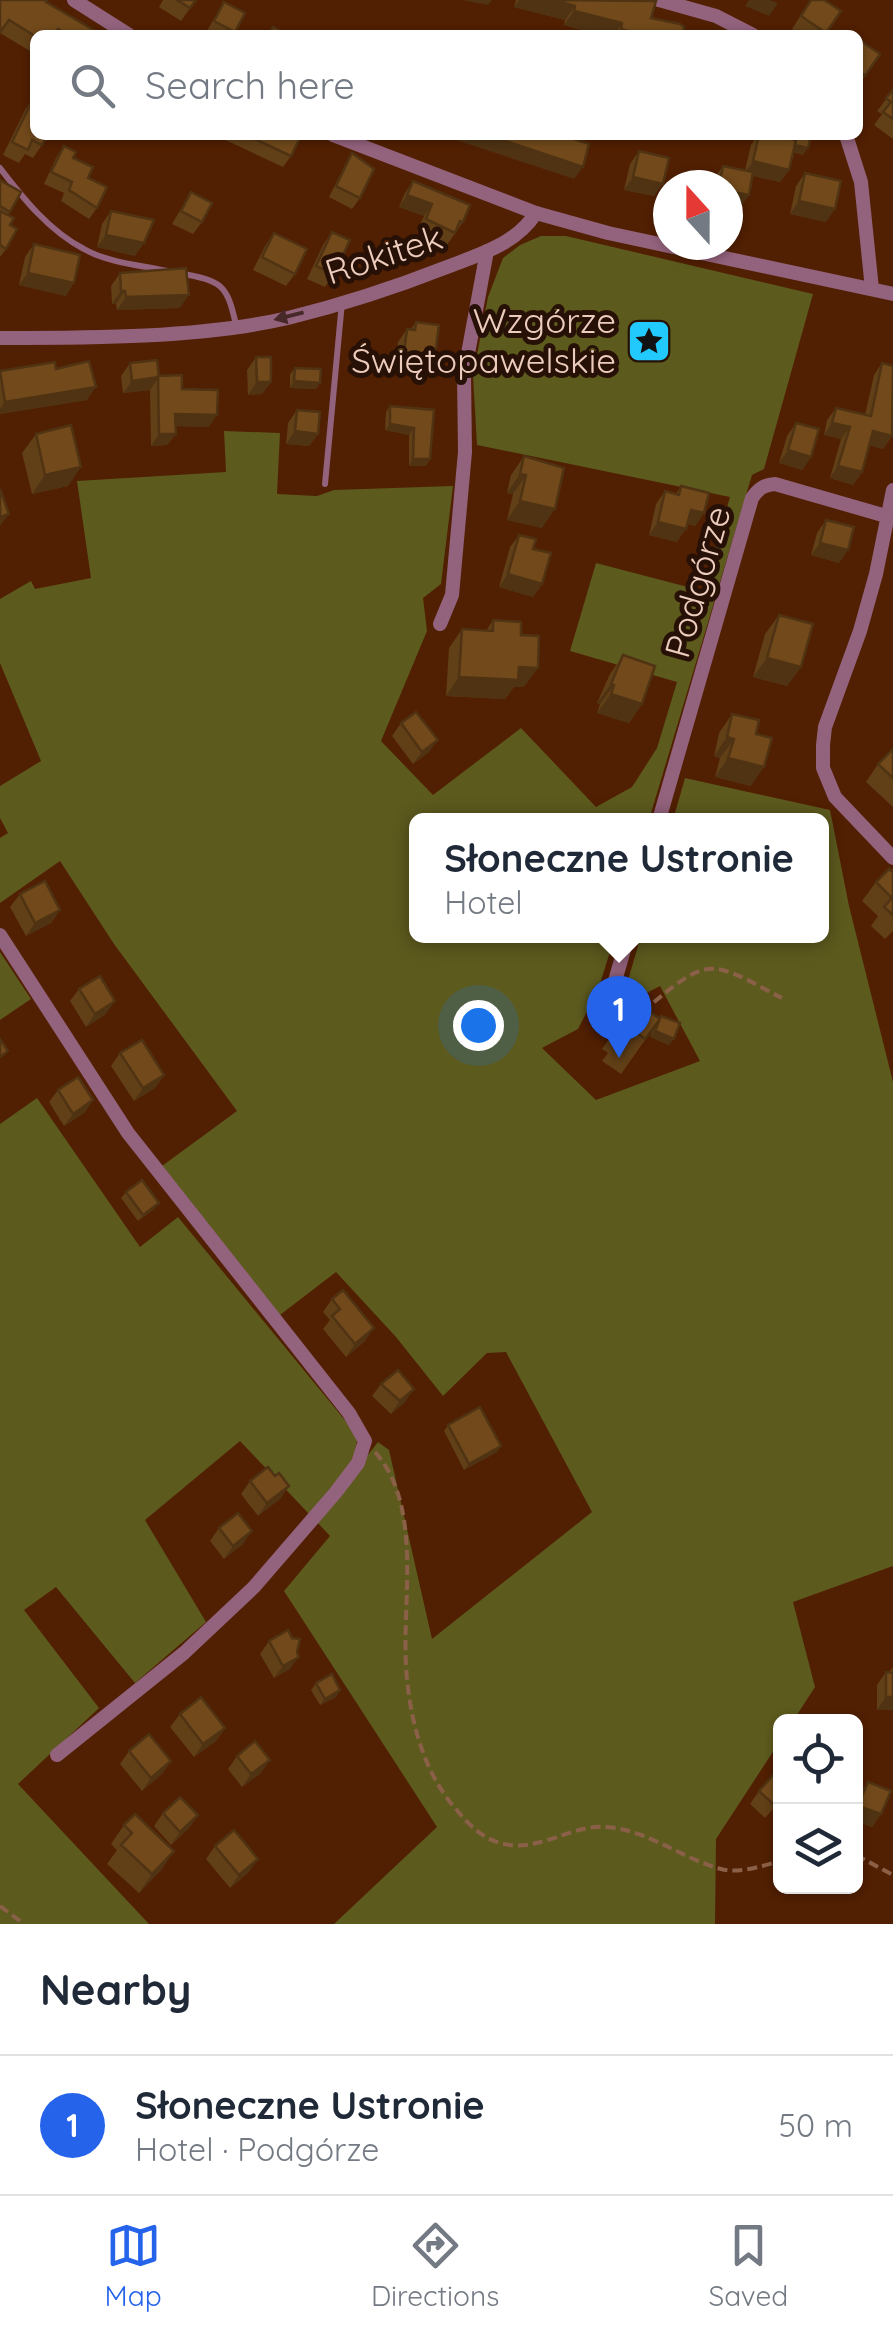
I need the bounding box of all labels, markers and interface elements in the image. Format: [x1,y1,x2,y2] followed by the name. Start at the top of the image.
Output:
[30,30,863,140] search box
[65,58,120,113] icon: search
[145,61,355,109] text: Search here
[653,170,743,260] north arrow
[319,214,448,294] street label: Rokitek
[351,298,616,382] place label: Wzgórze Świętopawelskie
[273,309,304,324] one-way arrow
[626,318,672,364] place icon: Wzgórze Świętopawelskie
[654,501,740,663] street label: Podgórze
[409,813,829,943] popup
[444,834,794,882] text: Słoneczne Ustronie
[444,882,523,922] text: Hotel
[586,976,652,1058] pin: 1
[453,1000,504,1051] your location
[773,1714,863,1894] map controls
[773,1714,863,1804] button: locate
[773,1804,863,1894] button: layers
[40,1963,191,2016] text: Nearby
[135,2081,485,2129] text: Słoneczne Ustronie
[66,2105,79,2145] text: 1
[779,2105,853,2145] text: 50 m
[135,2129,379,2169] text: Hotel · Podgórze
[105,2218,162,2313] tab: Map
[371,2218,499,2313] tab: Directions
[709,2218,788,2313] tab: Saved

